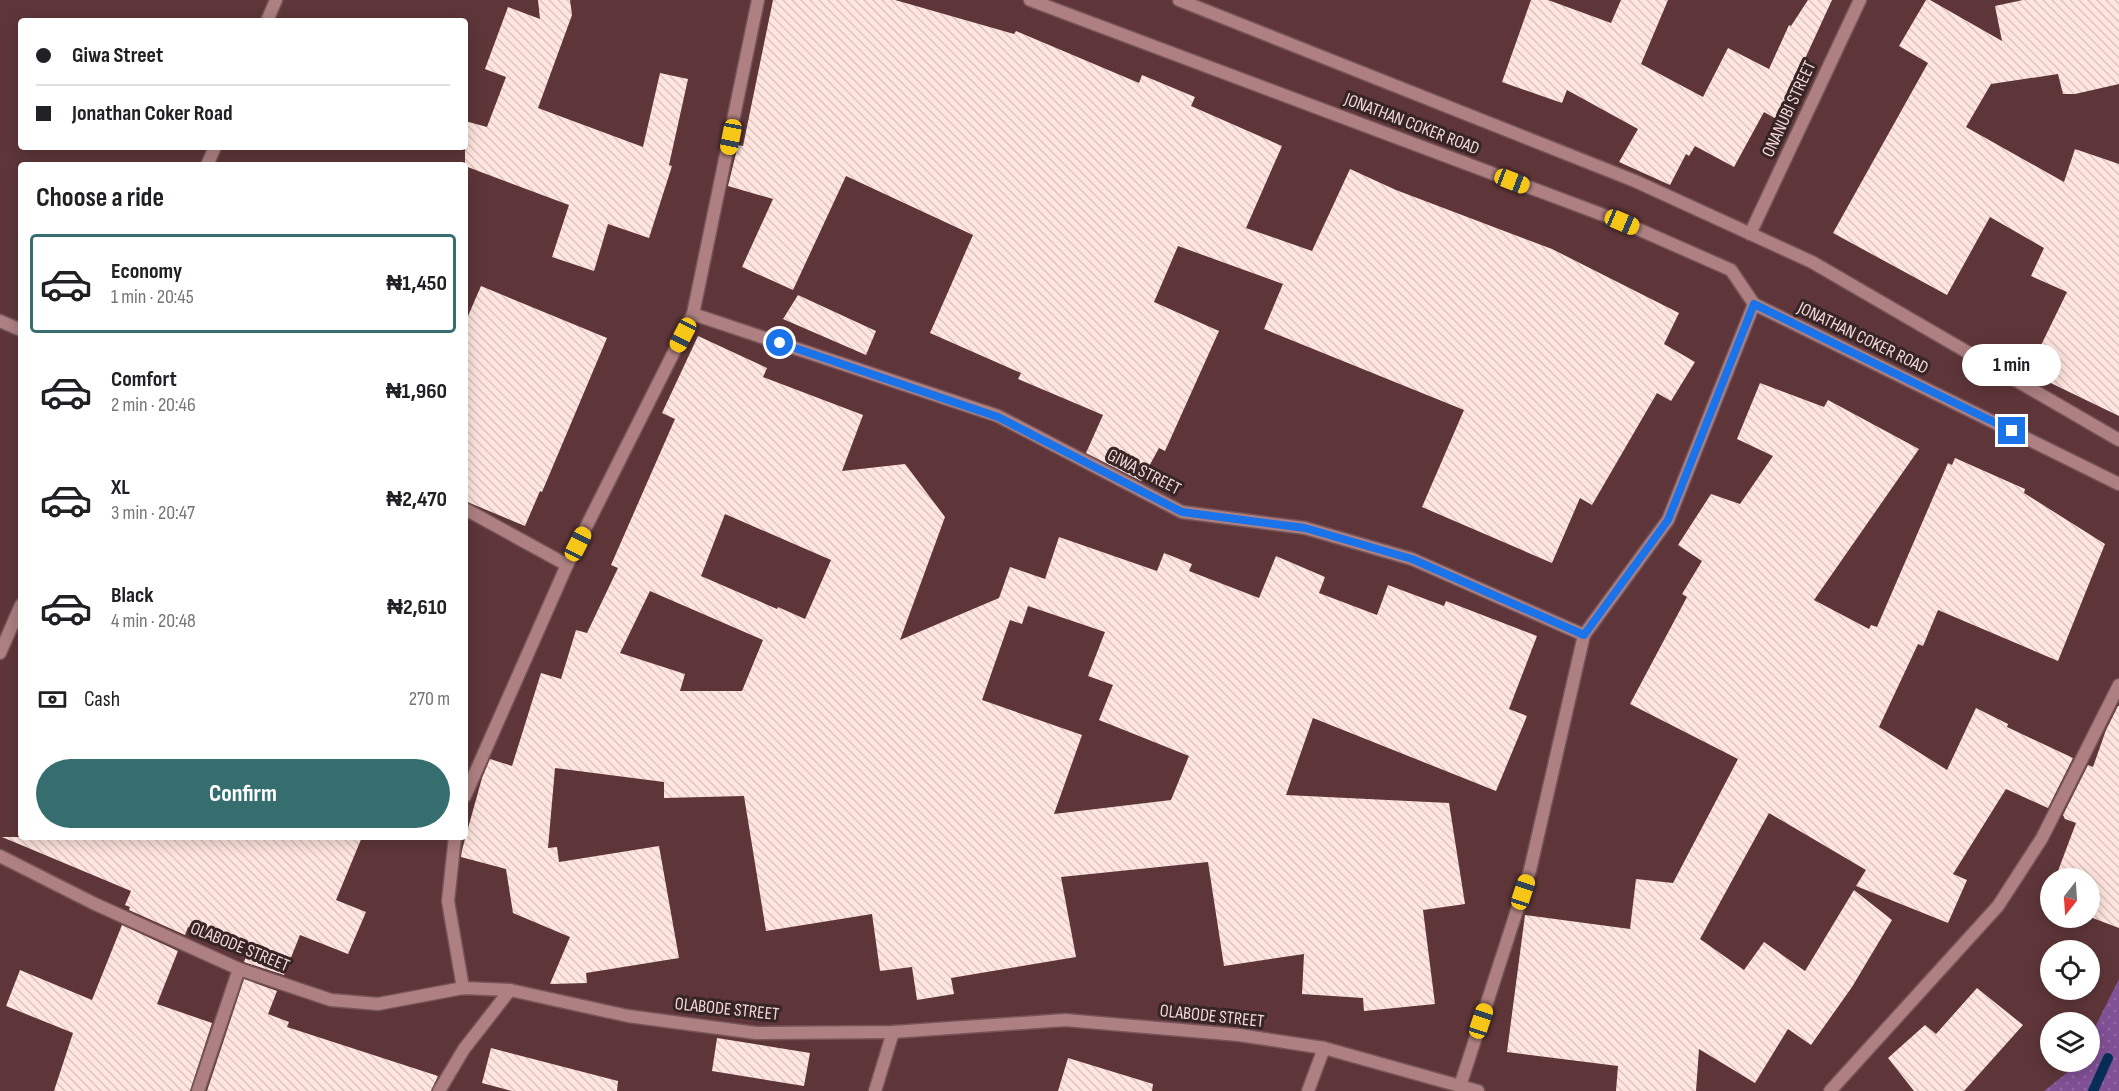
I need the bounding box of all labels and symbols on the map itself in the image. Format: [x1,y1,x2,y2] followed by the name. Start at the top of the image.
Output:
[1758,58,1820,160] street label: ONANUBI STREET
[1341,88,1482,159] street label: JONATHAN COKER ROAD
[719,118,743,156] car
[1492,166,1532,196] car
[1602,207,1642,237] car
[1793,297,1932,379] street label: JONATHAN COKER ROAD
[667,315,699,355] car
[766,329,793,356] route start
[1962,344,2062,386] callout: 1 min
[1998,417,2025,444] route end
[1104,445,1184,499] street label: GIWA STREET
[562,524,594,564] car
[2040,868,2100,928] north arrow
[1509,872,1537,912] car
[187,918,293,976] street label: OLABODE STREET
[674,993,780,1025] street label: OLABODE STREET
[1159,1000,1265,1032] street label: OLABODE STREET
[1467,1001,1495,1041] car

